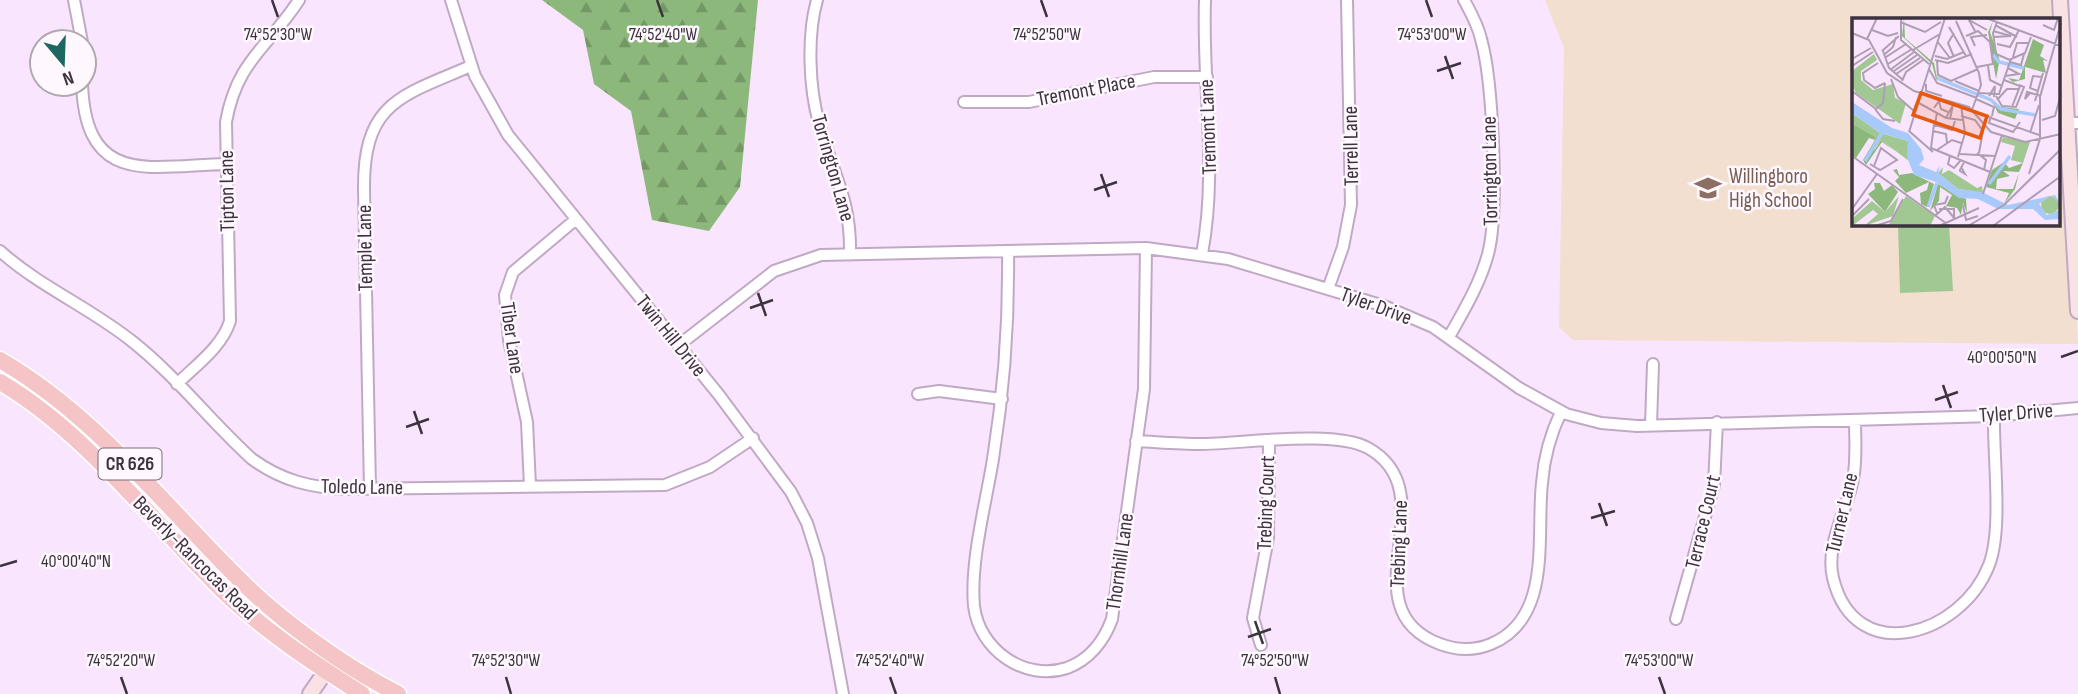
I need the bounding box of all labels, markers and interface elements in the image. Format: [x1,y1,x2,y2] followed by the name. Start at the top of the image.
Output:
[1852,18,2060,226] inset map
[244,24,313,45] text: 74°52'30"W
[629,24,698,45] text: 74°52'40"W
[1013,24,1081,45] text: 74°52'50"W
[1398,24,1467,45] text: 74°53'00"W
[28,28,98,98] north arrow
[60,65,77,90] text: N
[1035,68,1137,112] street label: Tremont Place
[1194,79,1222,175] street label: Tremont Lane
[1338,106,1364,186] street label: Terrell Lane
[806,112,860,224] street label: Torrington Lane
[1477,116,1503,226] street label: Torrington Lane
[214,150,240,232] street label: Tipton Lane
[1729,164,1812,213] place label: Willingboro High School
[1693,173,1723,203] school or university icon: Willingboro High School
[352,204,378,292] street label: Temple Lane
[1337,282,1415,330] street label: Tyler Drive
[630,290,712,382] street label: Twin Hill Drive
[495,300,529,376] street label: Tiber Lane
[1967,347,2037,368] text: 40°00'50"N
[1978,398,2054,428] street label: Tyler Drive
[99,449,162,480] road number: CR 626
[1252,455,1280,551] street label: Trebing Court
[1821,470,1863,556] street label: Turner Lane
[1680,473,1726,571] street label: Terrace Court
[321,474,403,500] street label: Toledo Lane
[128,491,262,625] street label: Beverly-Rancocas Road
[1385,500,1413,588] street label: Trebing Lane
[1101,512,1139,612] street label: Thornhill Lane
[41,551,111,572] text: 40°00'40"N
[87,650,155,671] text: 74°52'20"W
[472,650,541,671] text: 74°52'30"W
[856,650,925,671] text: 74°52'40"W
[1241,650,1309,671] text: 74°52'50"W
[1625,650,1694,671] text: 74°53'00"W

